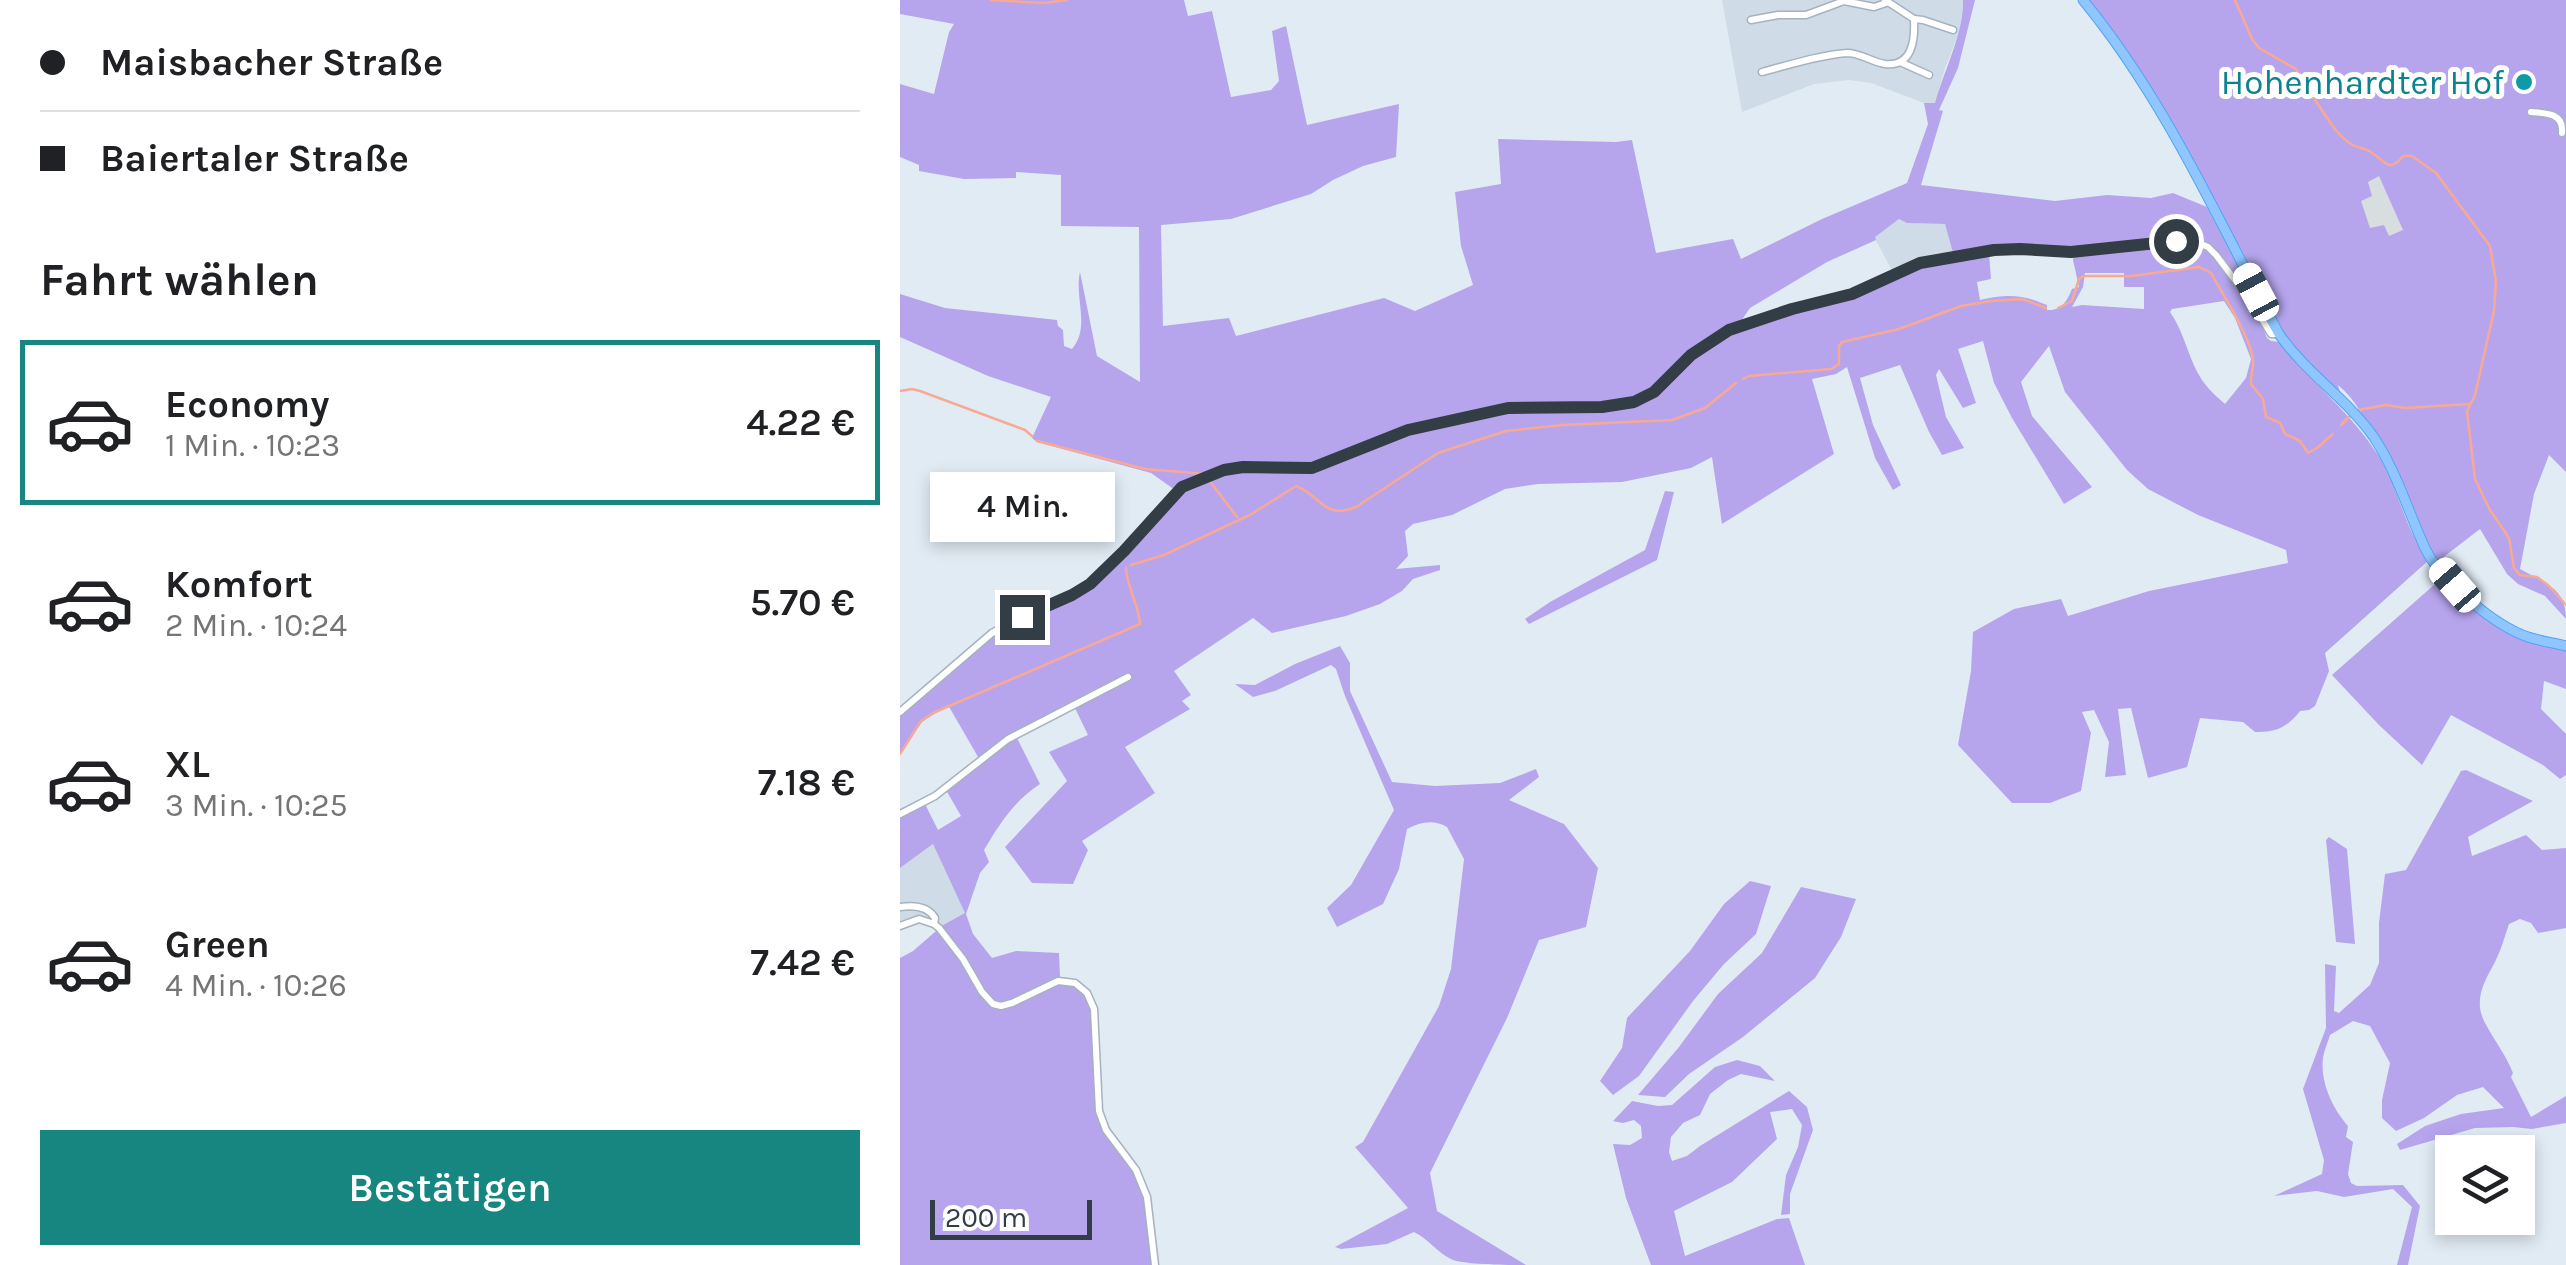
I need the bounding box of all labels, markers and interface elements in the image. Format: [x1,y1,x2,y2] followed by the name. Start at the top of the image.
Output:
[100,40,443,85] text: Maisbacher Straße
[2221,62,2505,103] place label: Hohenhardter Hof
[2513,71,2535,93] marker: Hohenhardter Hof
[100,136,409,181] text: Baiertaler Straße
[2154,219,2199,264] route start
[40,254,319,306] text: Fahrt wählen
[2229,258,2283,326] car
[45,378,135,468] icon: car
[165,382,329,427] text: Economy
[746,400,855,445] text: 4.22 €
[165,427,340,464] text: 1 Min. · 10:23
[929,472,1114,542] callout: 4 Min.
[977,488,1068,525] text: 4 Min.
[2424,553,2486,617] car
[45,558,135,648] icon: car
[165,562,313,607] text: Komfort
[750,580,855,625] text: 5.70 €
[1000,595,1045,640] route end
[165,607,347,644] text: 2 Min. · 10:24
[45,738,135,828] icon: car
[165,742,210,787] text: XL
[758,760,855,805] text: 7.18 €
[165,787,348,824] text: 3 Min. · 10:25
[45,918,135,1008] icon: car
[165,922,270,967] text: Green
[750,940,855,985] text: 7.42 €
[165,967,347,1004] text: 4 Min. · 10:26
[40,1130,860,1245] button: Bestätigen
[2435,1135,2535,1235] map controls
[2435,1135,2535,1235] button: layers
[930,1195,1092,1240] scale bar
[945,1201,1027,1234] text: 200 m

